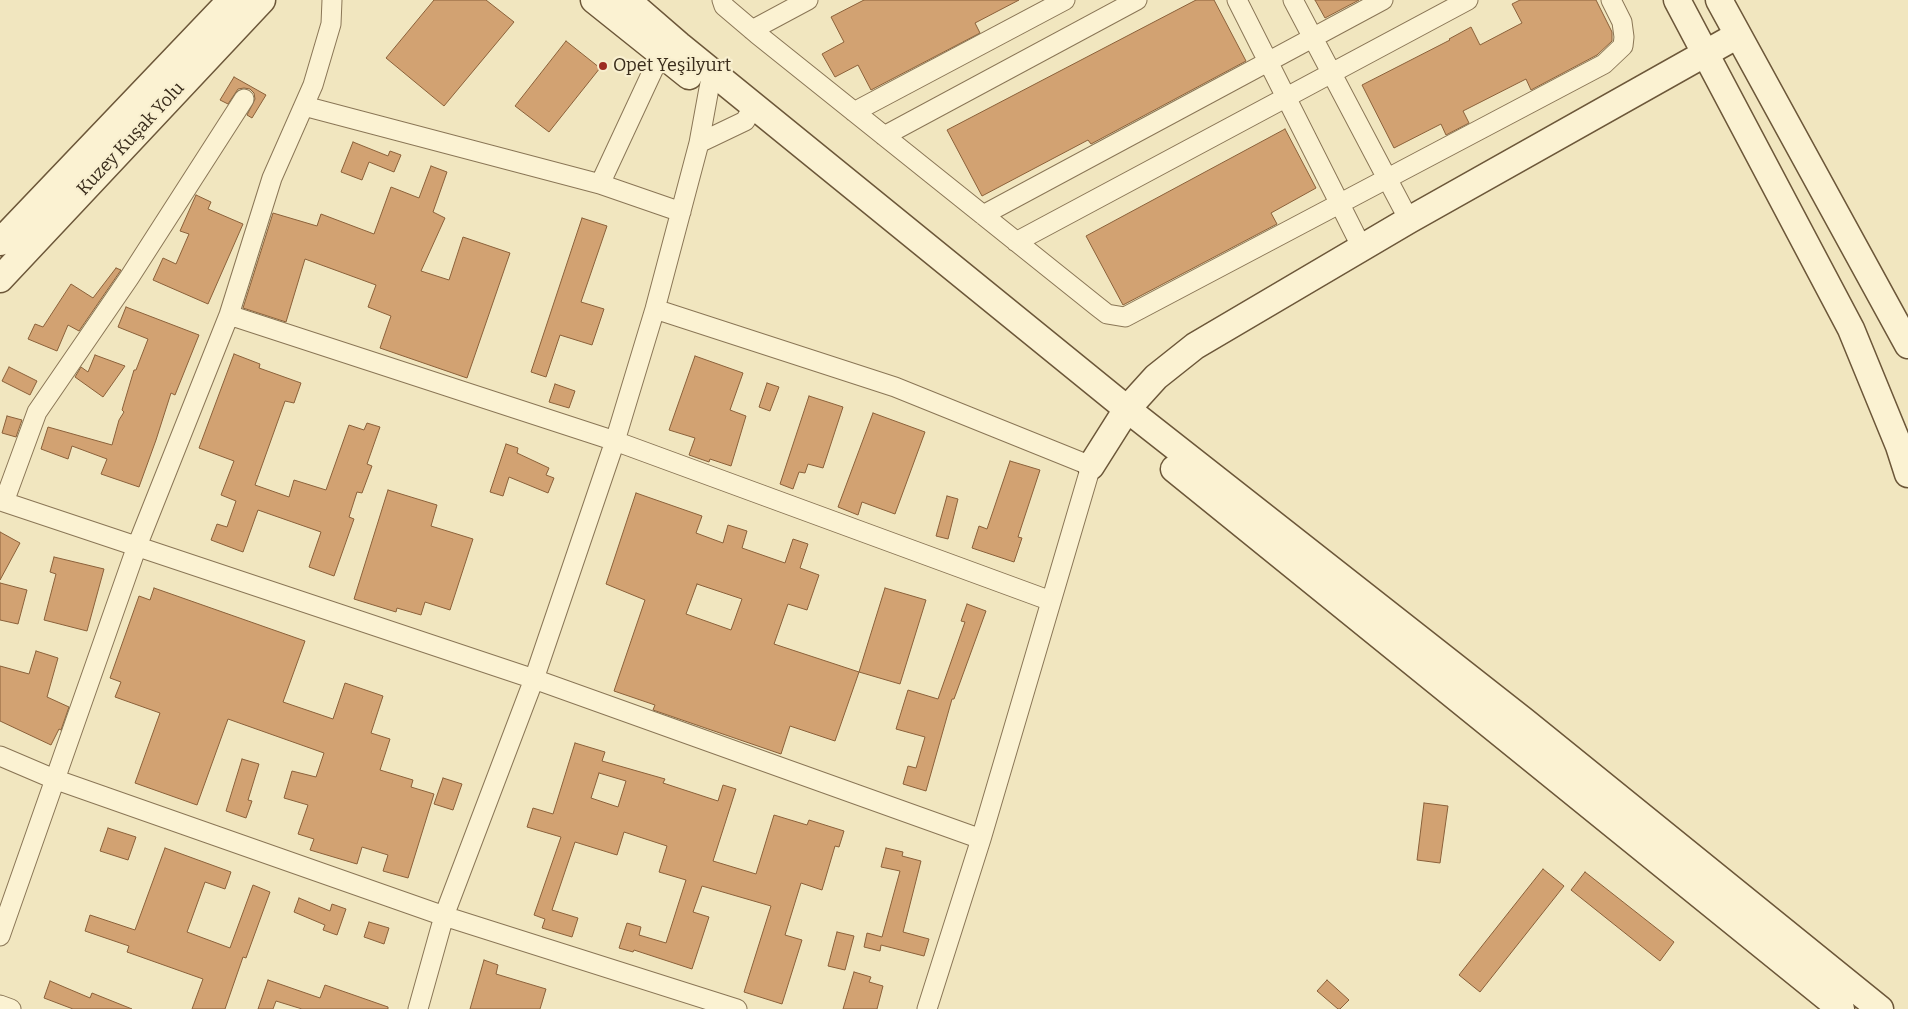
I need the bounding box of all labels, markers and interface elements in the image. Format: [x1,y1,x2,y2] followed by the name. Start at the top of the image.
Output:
[613,55,731,77] place label: Opet Yeşilyurt
[597,60,609,72] marker: Opet Yeşilyurt
[73,78,189,200] street label: Kuzey Kuşak Yolu

